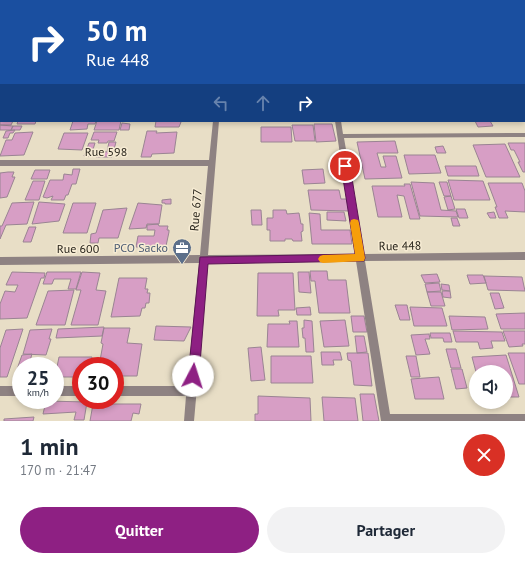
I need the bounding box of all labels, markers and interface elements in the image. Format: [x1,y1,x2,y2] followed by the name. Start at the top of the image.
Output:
[86,12,147,49] text: 50 m
[20,16,72,68] icon: right
[86,48,150,71] text: Rue 448
[210,92,232,114] icon: left
[252,92,274,114] icon: ahead
[294,92,316,114] icon: right
[85,144,127,159] street label: Rue 598
[328,149,362,183] pin
[334,155,356,177] icon: arrive
[186,188,205,232] street label: Rue 677
[171,237,193,265] office icon: PCO Sacko
[379,238,421,253] street label: Rue 448
[114,240,168,255] place label: PCO Sacko
[57,241,100,256] street label: Rue 600
[172,355,214,397] position arrow
[72,357,124,409] speed limit sign: 30
[27,365,49,391] text: 25
[469,365,513,409] map controls
[469,365,513,409] button: sound
[27,386,49,399] text: km/h
[20,431,79,462] text: 1 min
[463,434,505,476] button: close
[20,462,97,479] text: 170 m · 21:47
[20,507,259,553] button: Quitter
[267,507,505,553] button: Partager

